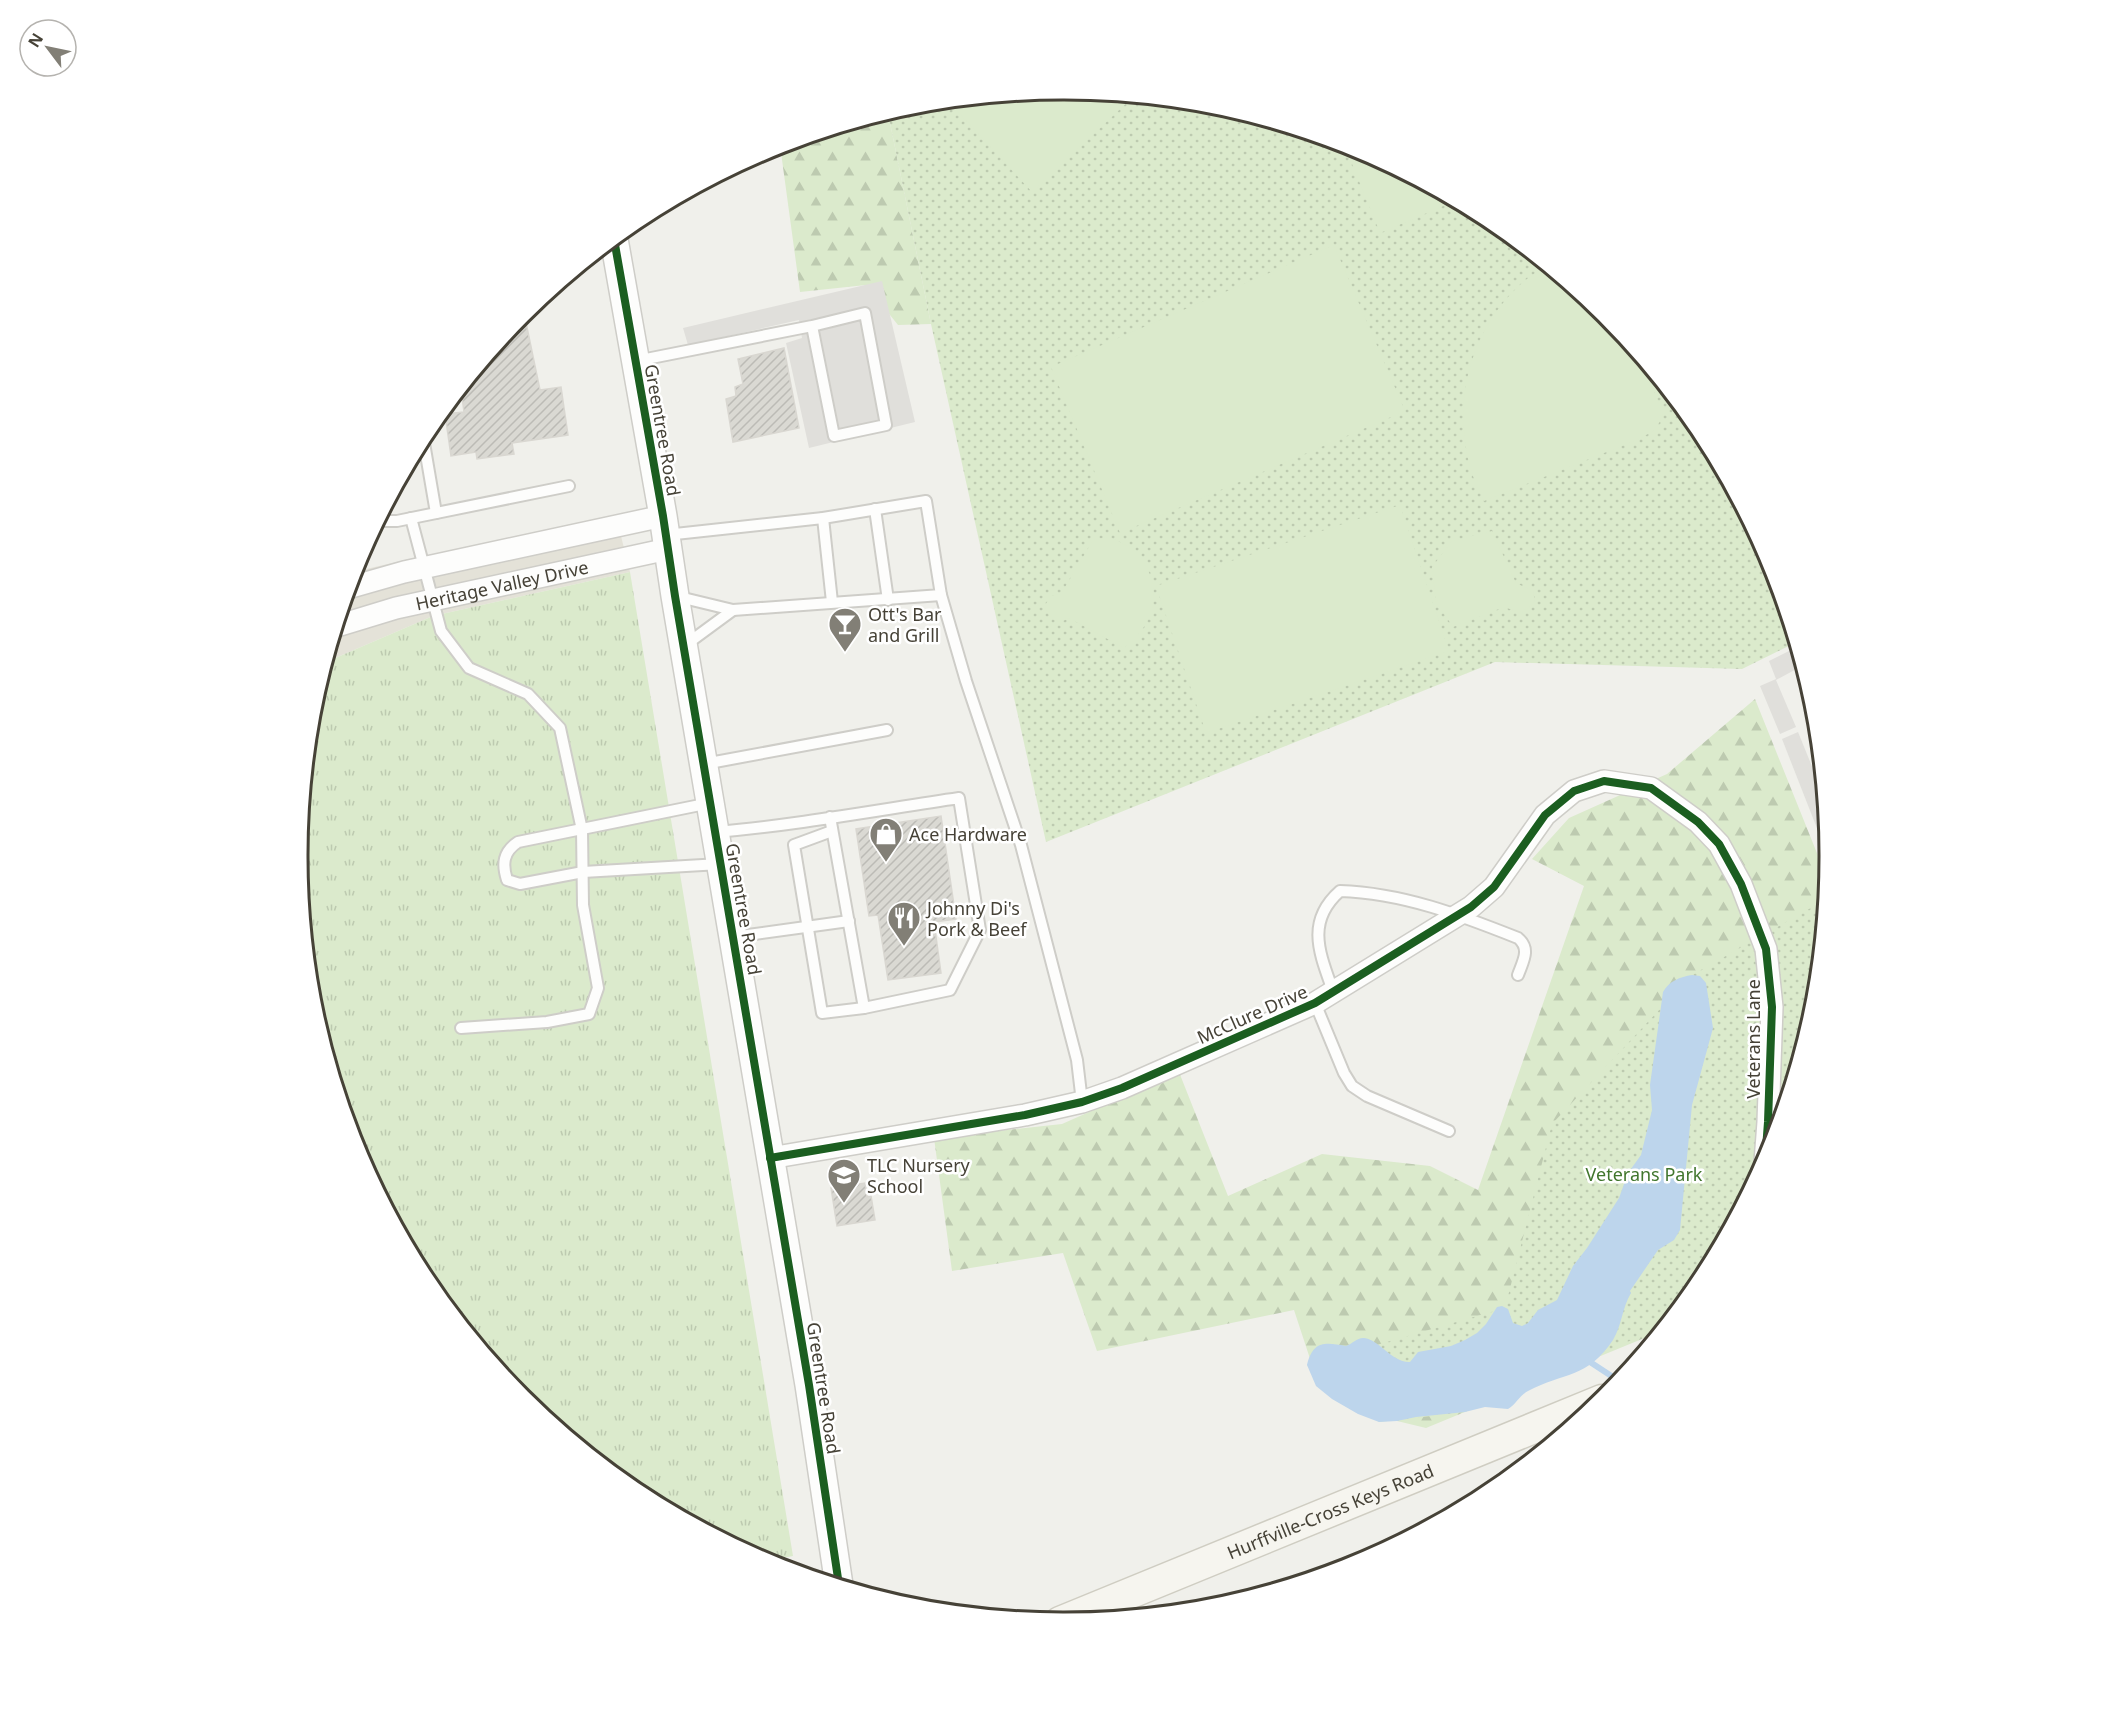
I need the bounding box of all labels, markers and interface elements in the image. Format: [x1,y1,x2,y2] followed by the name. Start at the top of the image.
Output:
[18,18,78,78] north arrow
[23,29,48,51] text: N
[640,362,686,498] street label: Greentree Road
[413,555,591,615] street label: Heritage Valley Drive
[868,602,942,647] place label: Ott's Bar and Grill
[827,606,863,653] bar icon: Ott's Bar and Grill
[868,816,904,863] shop icon: Ace Hardware
[909,822,1027,846] place label: Ace Hardware
[721,841,767,977] street label: Greentree Road
[925,896,1027,941] place label: Johnny Di's Pork & Beef
[886,900,922,947] restaurant icon: Johnny Di's Pork & Beef
[1193,979,1311,1049] street label: McClure Drive
[1741,979,1765,1099] street label: Veterans Lane
[867,1153,971,1198] place label: TLC Nursery School
[826,1157,862,1204] school or university icon: TLC Nursery School
[1586,1162,1703,1186] park label: Veterans Park
[802,1320,846,1456] street label: Greentree Road
[1223,1458,1437,1564] street label: Hurffville-Cross Keys Road

